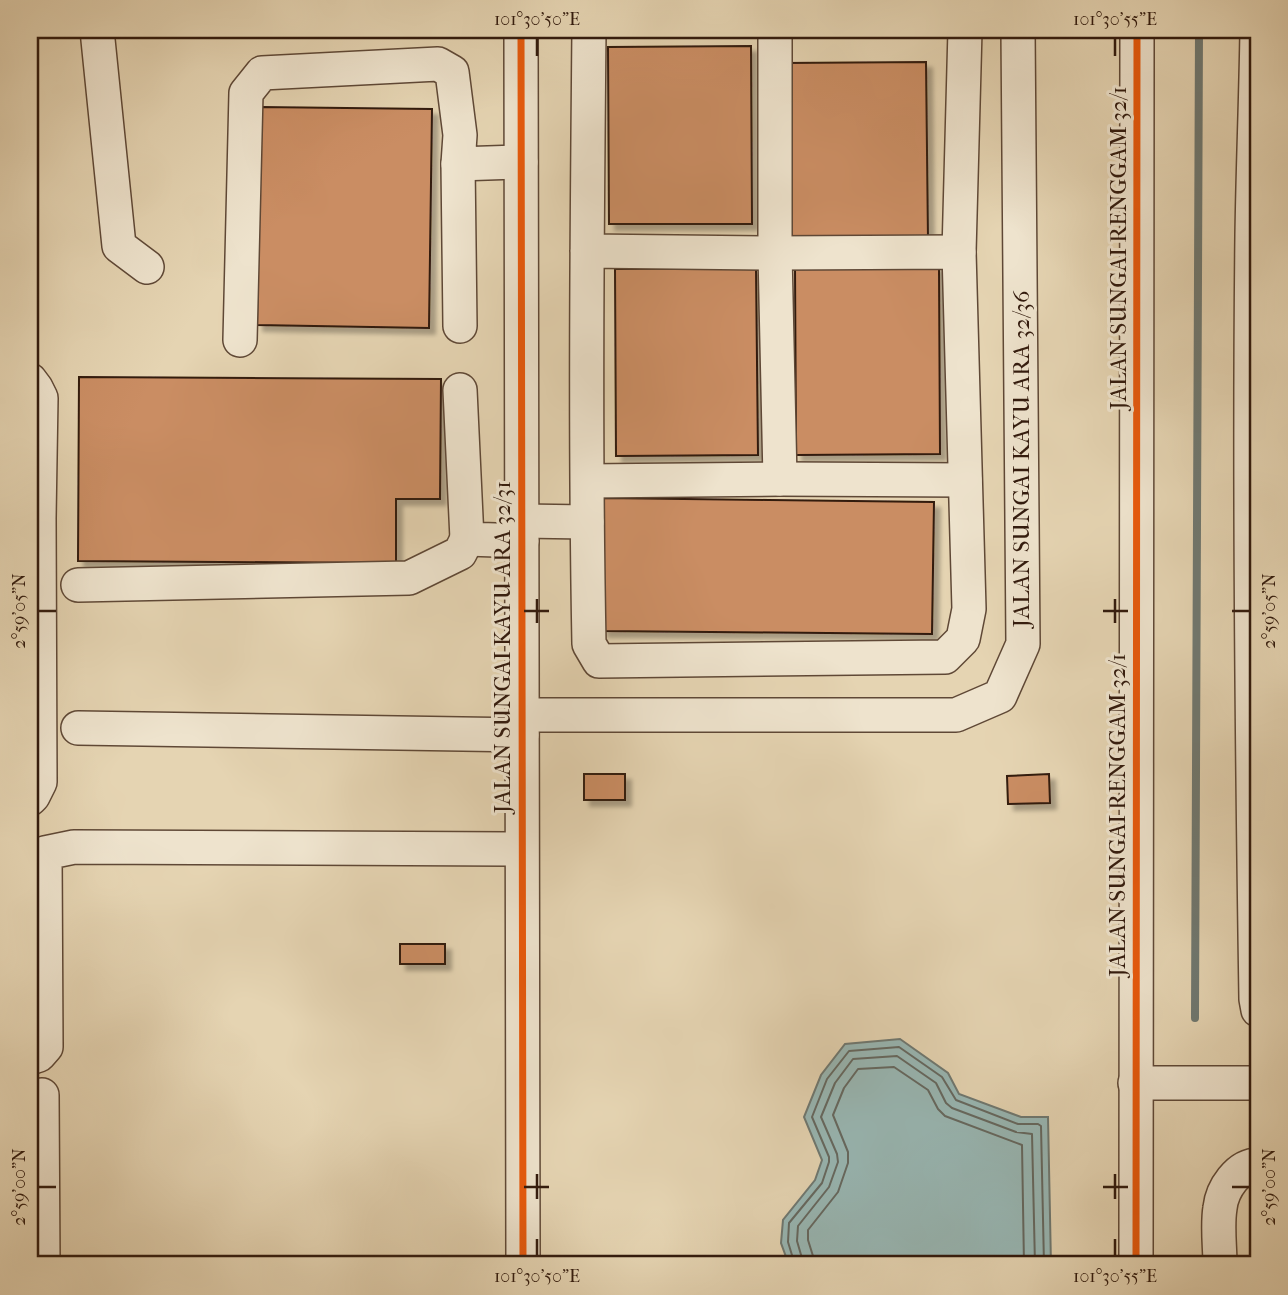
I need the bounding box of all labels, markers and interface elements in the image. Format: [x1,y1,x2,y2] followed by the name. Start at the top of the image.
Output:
[494,9,580,30] text: 101°30'50"E
[1073,9,1157,30] text: 101°30'55"E
[1105,86,1132,412] street label: JALAN SUNGAI RENGGAM 32/1
[1008,290,1035,629] street label: JALAN SUNGAI KAYU ARA 32/36
[489,481,516,815] street label: JALAN SUNGAI KAYU ARA 32/31
[9,573,30,649] text: 2°59'05"N
[1259,573,1280,649] text: 2°59'05"N
[1104,653,1131,979] street label: JALAN SUNGAI RENGGAM 32/1
[9,1148,30,1226] text: 2°59'00"N
[1259,1148,1280,1226] text: 2°59'00"N
[494,1266,580,1287] text: 101°30'50"E
[1073,1266,1157,1287] text: 101°30'55"E

